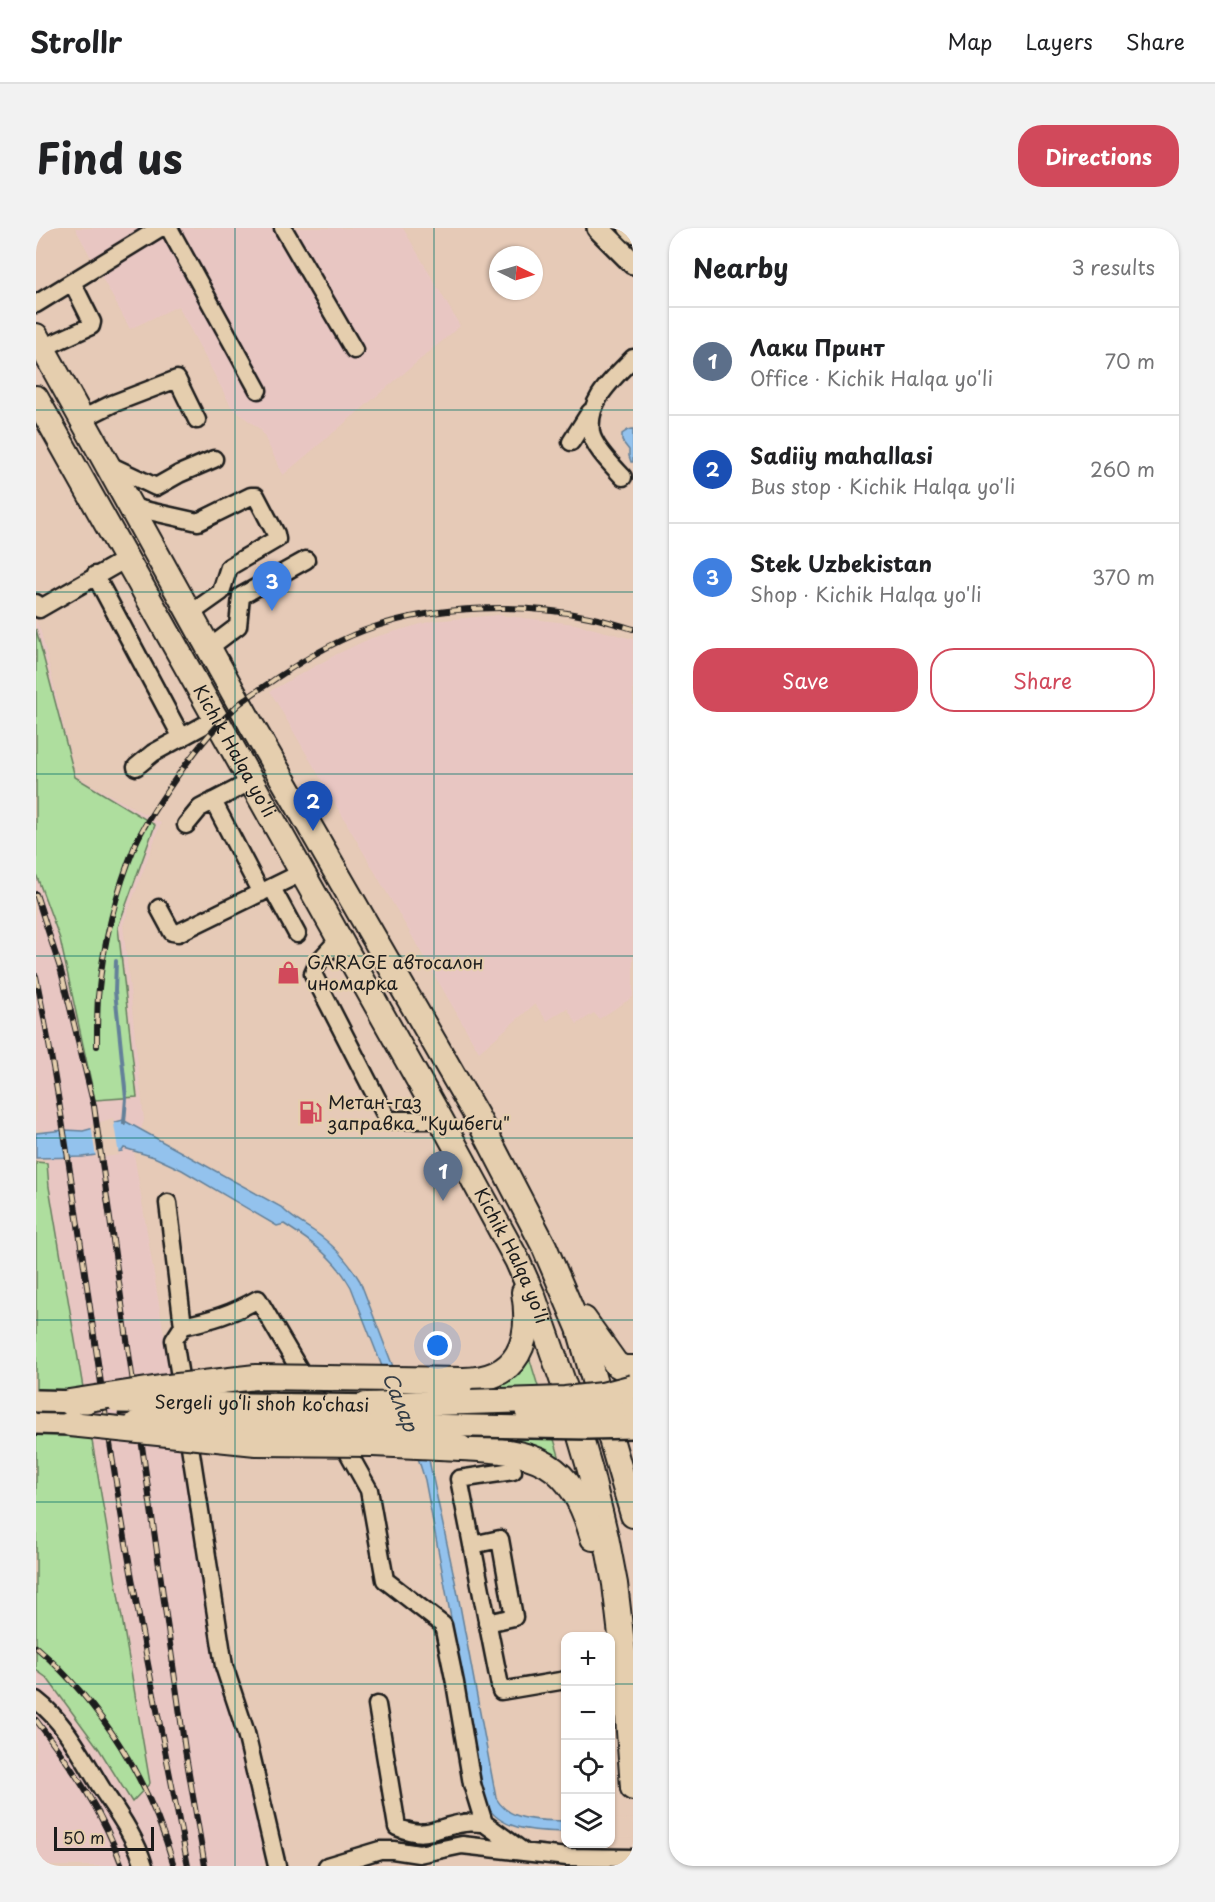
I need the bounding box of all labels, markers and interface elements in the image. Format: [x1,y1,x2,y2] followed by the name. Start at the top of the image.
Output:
[30,20,122,63] text: Strollr
[948,25,992,57] text: Map
[1025,25,1093,57] text: Layers
[1126,25,1185,57] text: Share
[36,125,183,188] text: Find us
[1018,125,1179,187] button: Directions
[489,246,543,300] north arrow
[693,248,788,287] text: Nearby
[1072,252,1155,282] text: 3 results
[750,330,885,363] text: Лаки Принт
[708,346,717,376] text: 1
[1105,346,1155,376] text: 70 m
[750,363,993,393] text: Office · Kichik Halqa yo'li
[750,438,933,471] text: Sadiiy mahallasi
[705,454,720,484] text: 2
[1090,454,1155,484] text: 260 m
[750,471,1015,501] text: Bus stop · Kichik Halqa yo'li
[750,546,932,579] text: Stek Uzbekistan
[252,562,292,611] pin: 3
[706,562,719,592] text: 3
[1092,562,1155,592] text: 370 m
[750,579,982,609] text: Shop · Kichik Halqa yo'li
[693,648,918,712] button: Save
[930,648,1155,712] button: Share
[187,679,284,822] street label: Kichik Halqa yo'li
[294,782,332,831] pin: 2
[307,948,483,996] place label: GARAGE автосалон иномарка
[276,960,302,986] shop icon: GARAGE автосалон иномарка
[327,1088,510,1136] place label: Метан-газ заправка "Кушбеги"
[297,1100,323,1126] fuel station icon: Метан-газ заправка "Кушбеги"
[424,1152,462,1201] pin: 1
[468,1182,557,1327] street label: Kichik Halqa yo'li
[423,1331,452,1360] your location
[375,1367,427,1437] water label: Салар
[154,1388,370,1418] street label: Sergeli yo‘li shoh ko‘chasi
[561,1632,615,1848] map controls
[561,1632,615,1686] button: +
[561,1686,615,1740] button: −
[561,1740,615,1794] button: locate
[561,1794,615,1848] button: layers
[54,1824,154,1852] scale bar
[63,1825,104,1849] text: 50 m

